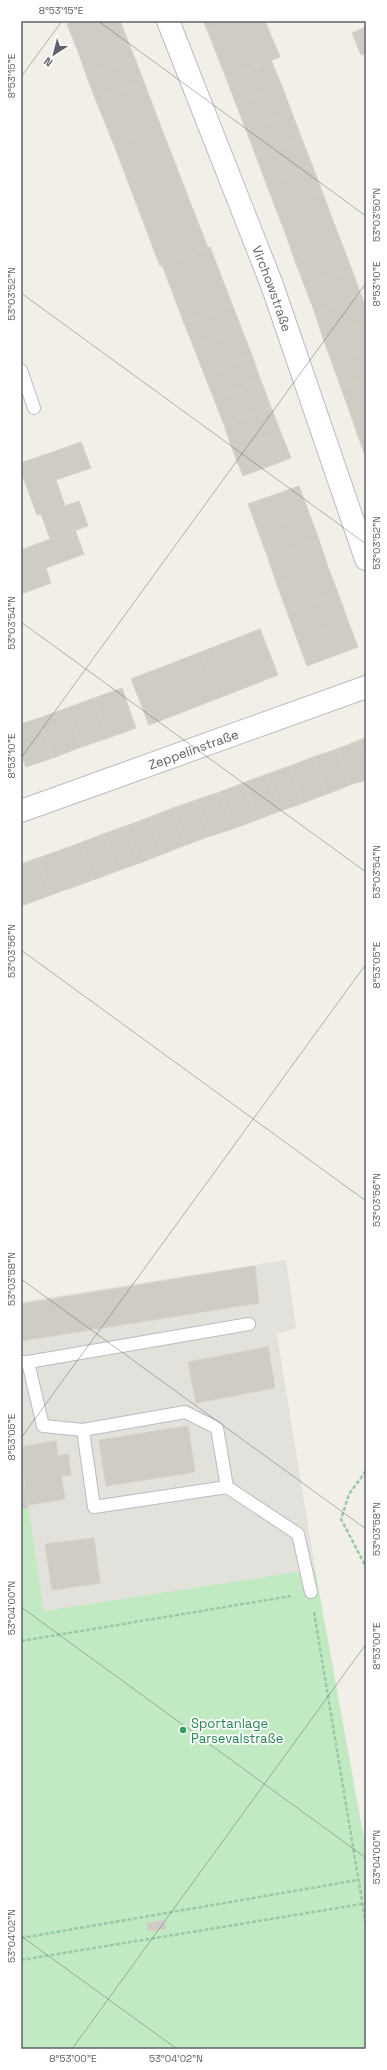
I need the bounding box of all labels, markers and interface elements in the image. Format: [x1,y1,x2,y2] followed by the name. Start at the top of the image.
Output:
[39,4,84,17] text: 8°53'15"E
[34,34,74,74] north arrow
[5,53,18,98] text: 8°53'15"E
[41,54,55,70] text: N
[370,188,383,242] text: 53°03'50"N
[249,243,296,334] street label: Virchowstraße
[370,261,383,307] text: 8°53'10"E
[5,267,18,321] text: 53°03'52"N
[370,516,383,570] text: 53°03'52"N
[5,596,18,650] text: 53°03'54"N
[146,725,241,773] street label: Zeppelinstraße
[5,733,18,779] text: 8°53'10"E
[370,845,383,899] text: 53°03'54"N
[5,924,18,978] text: 53°03'56"N
[370,941,383,988] text: 8°53'05"E
[370,1173,383,1227] text: 53°03'56"N
[5,1252,18,1306] text: 53°03'58"N
[5,1413,18,1460] text: 8°53'05"E
[370,1502,383,1556] text: 53°03'58"N
[5,1581,18,1635] text: 53°04'00"N
[370,1622,383,1670] text: 8°53'00"E
[191,1715,283,1747] place label: Sportanlage Parsevalstraße
[178,1725,188,1735] marker: Sportanlage Parsevalstraße
[370,1830,383,1884] text: 53°04'00"N
[5,1909,18,1963] text: 53°04'02"N
[49,2052,97,2065] text: 8°53'00"E
[149,2052,203,2065] text: 53°04'02"N

